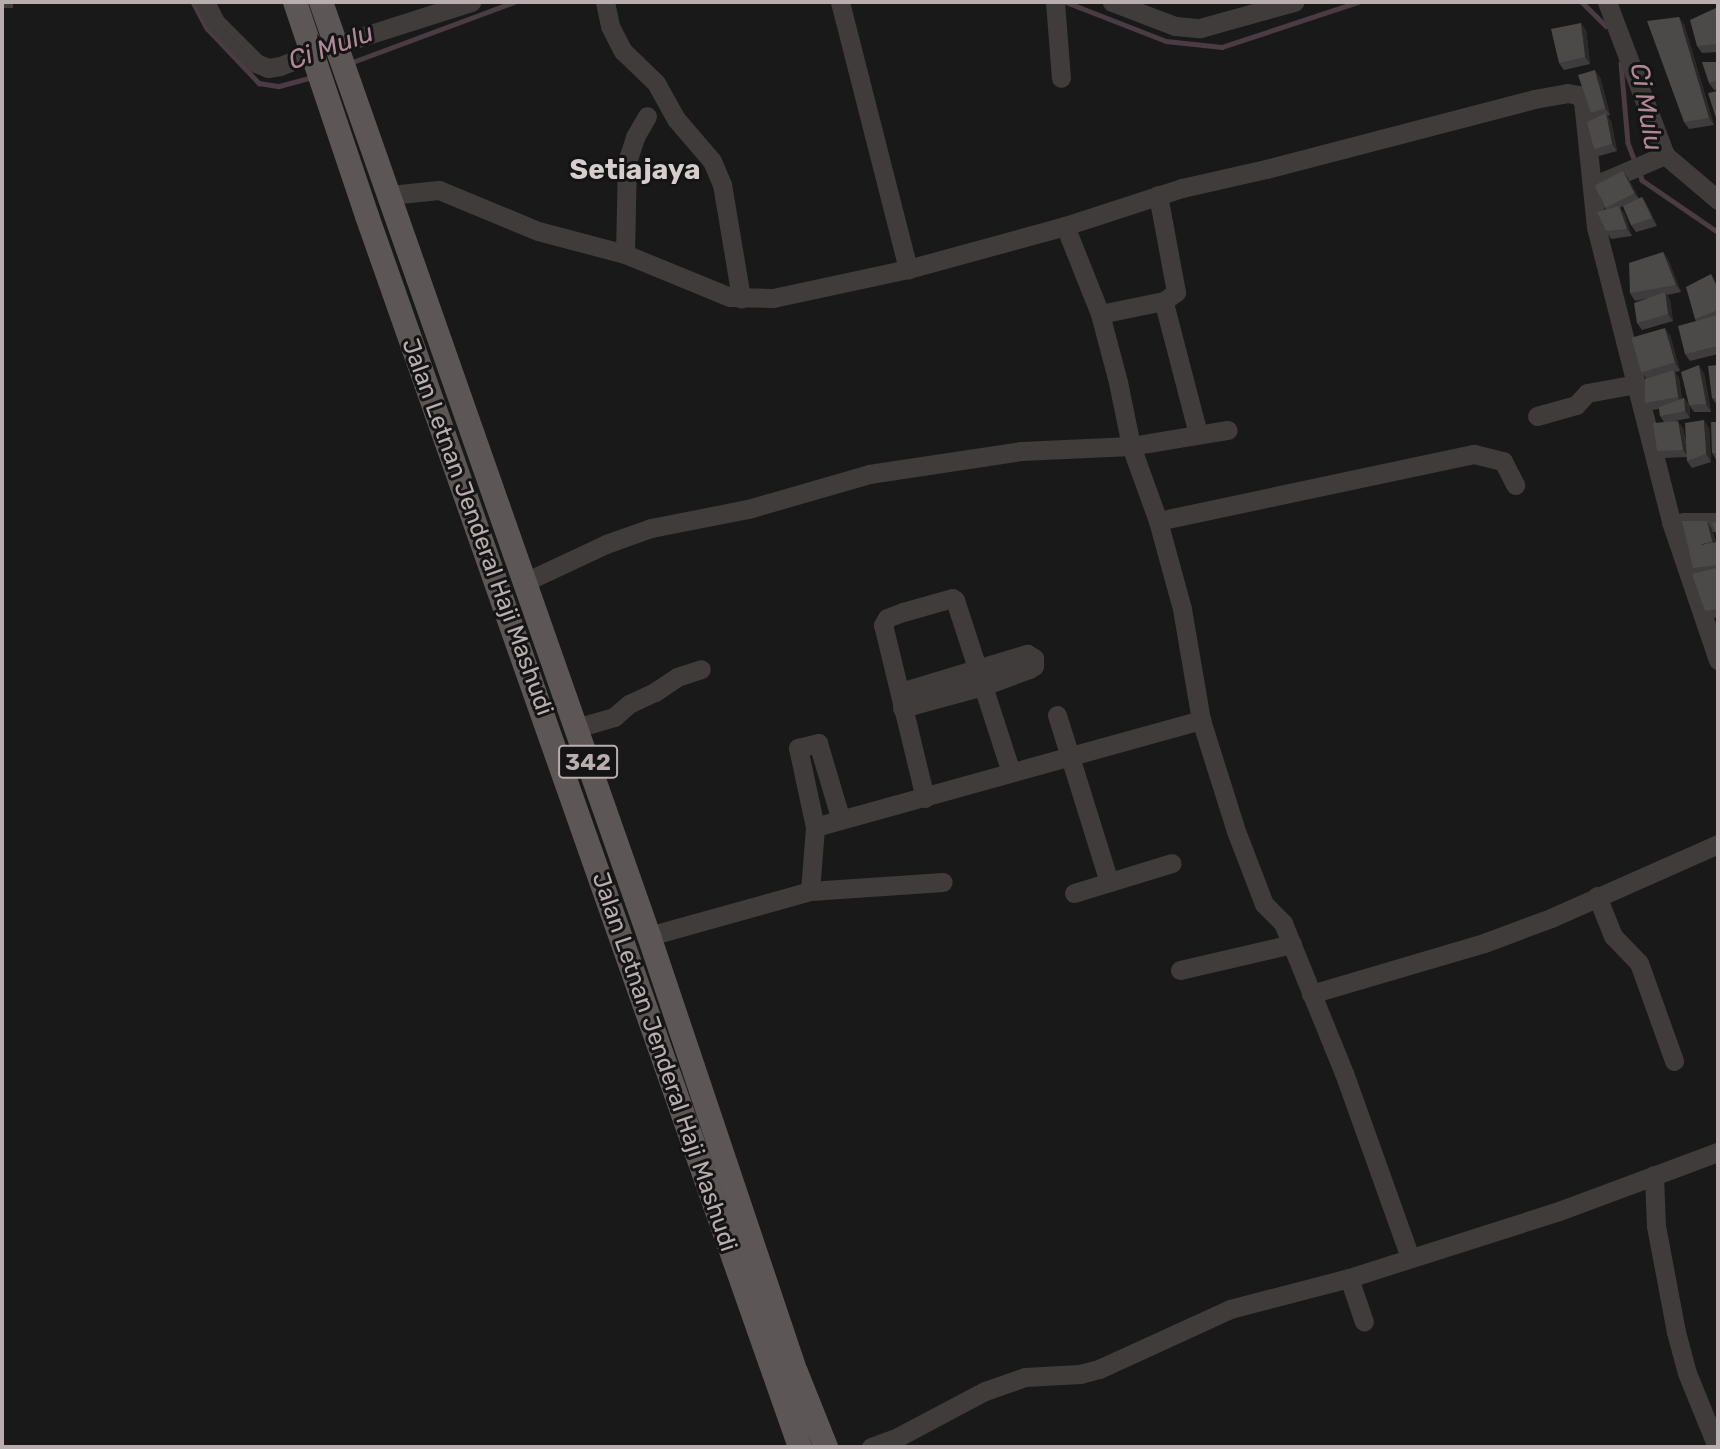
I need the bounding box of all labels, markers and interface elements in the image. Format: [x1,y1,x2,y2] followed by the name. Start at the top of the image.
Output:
[284,17,378,77] water label: Ci Mulu
[1623,61,1669,153] water label: Ci Mulu
[570,153,700,187] district label: Setiajaya
[395,335,559,719] street label: Jalan Letnan Jenderal Haji Mashudi
[556,742,620,782] road number: 342
[585,869,743,1255] street label: Jalan Letnan Jenderal Haji Mashudi

